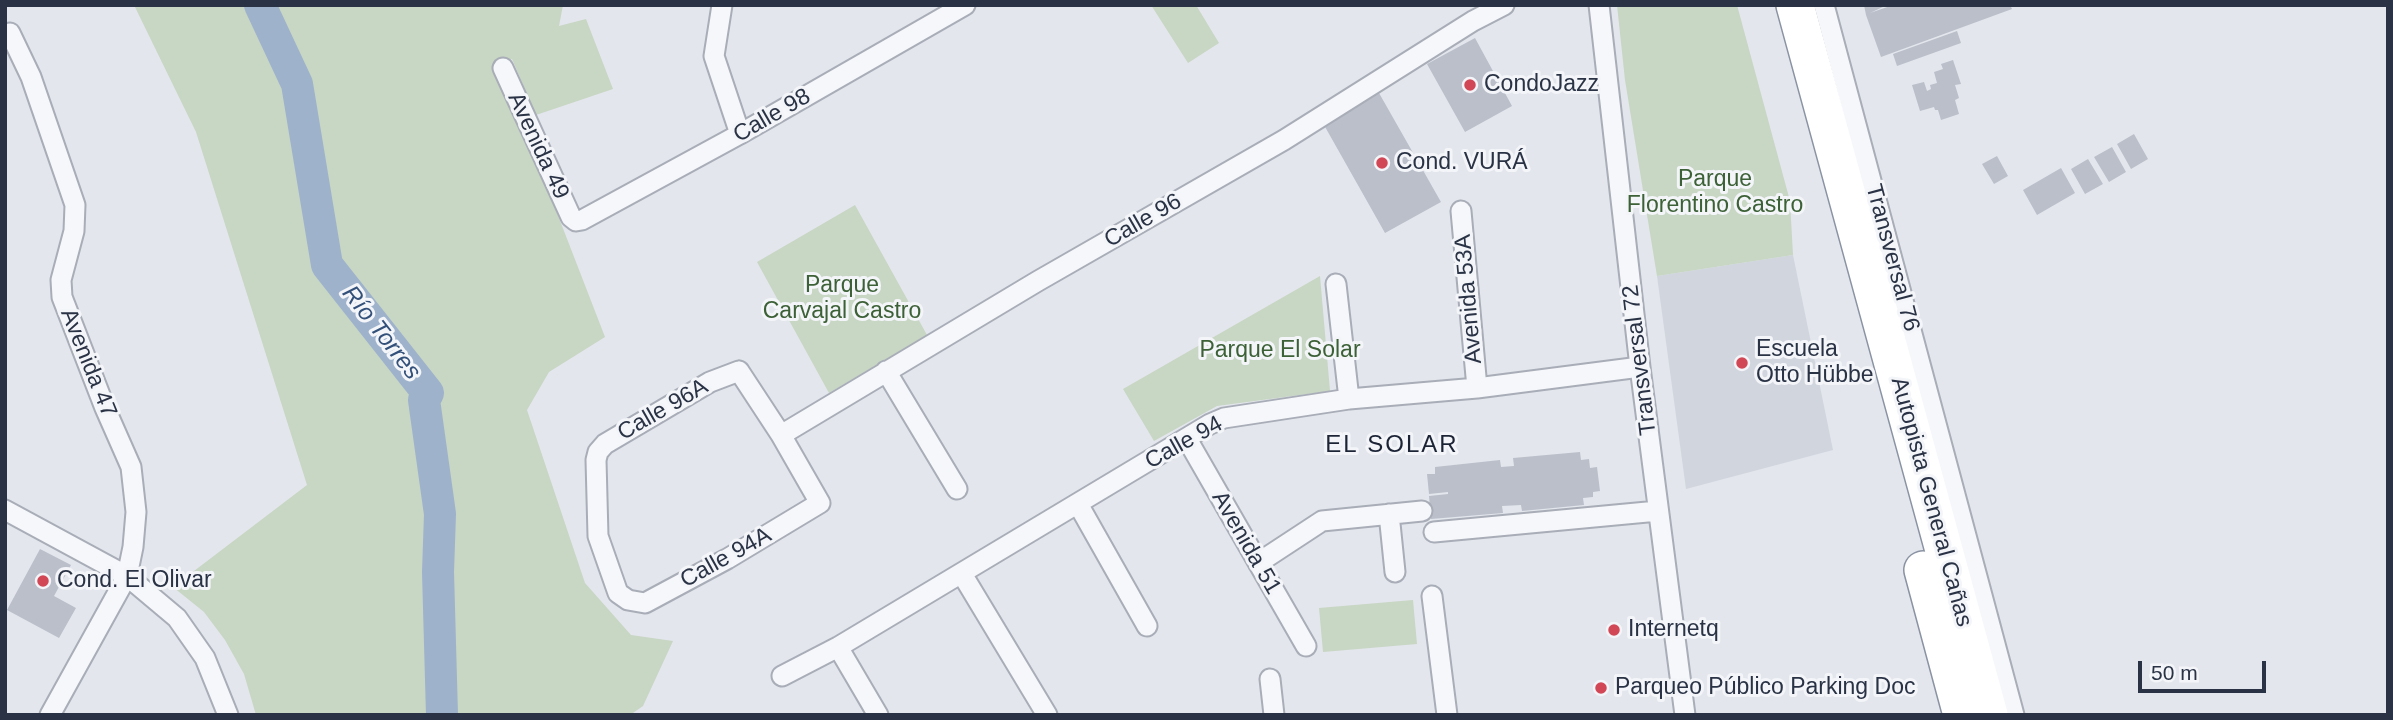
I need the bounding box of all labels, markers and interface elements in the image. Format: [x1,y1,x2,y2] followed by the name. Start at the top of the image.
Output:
[1484,71,1599,99] place label: CondoJazz
[1462,77,1478,93] marker: CondoJazz
[729,83,815,149] street label: Calle 98
[501,88,575,204] street label: Avenida 49
[1396,149,1528,177] place label: Cond. VURÁ
[1374,155,1390,171] marker: Cond. VURÁ
[1627,166,1803,220] park label: Parque Florentino Castro
[1859,181,1925,335] street label: Transversal 76
[1100,188,1186,254] street label: Calle 96
[1450,233,1488,365] street label: Avenida 53A
[763,272,921,326] park label: Parque Carvajal Castro
[335,280,427,386] water label: Río Torres
[1617,283,1663,437] street label: Transversal 72
[54,305,122,421] street label: Avenida 47
[1756,336,1874,390] place label: Escuela Otto Hübbe
[1199,337,1361,365] park label: Parque El Solar
[1734,355,1750,371] marker: Escuela Otto Hübbe
[613,373,713,447] street label: Calle 96A
[1884,374,1978,630] street label: Autopista General Cañas
[1140,410,1228,476] street label: Calle 94
[1326,431,1458,459] district label: EL SOLAR
[1205,486,1287,600] street label: Avenida 51
[676,522,776,594] street label: Calle 94A
[57,567,212,595] place label: Cond. El Olivar
[35,573,51,589] marker: Cond. El Olivar
[1628,616,1719,644] place label: Internetq
[1606,622,1622,638] marker: Internetq
[2141,646,2269,690] scale bar
[2151,661,2198,684] text: 50 m
[1615,674,1915,702] place label: Parqueo Público Parking Doc
[1593,680,1609,696] marker: Parqueo Público Parking Doc

